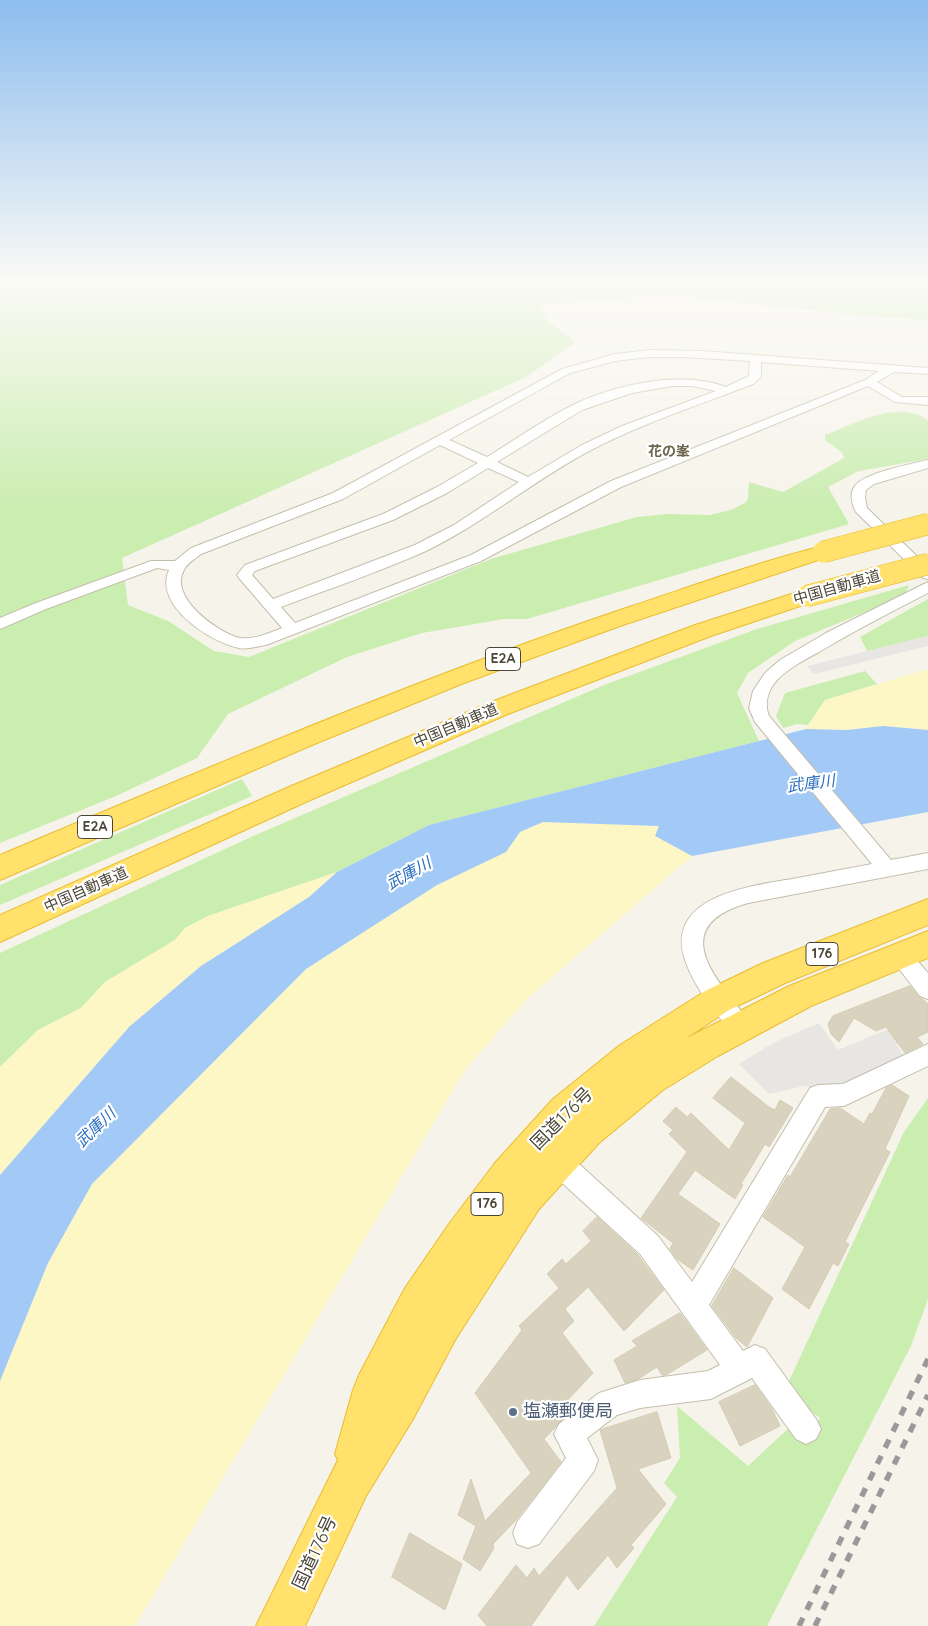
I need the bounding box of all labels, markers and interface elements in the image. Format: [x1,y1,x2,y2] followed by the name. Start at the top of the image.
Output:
[648,444,690,460] district label: 花の峯
[791,567,883,609] street label: 中国自動車道
[486,648,520,671] road number: E2A
[411,700,501,752] street label: 中国自動車道
[786,772,836,796] water label: 武庫川
[78,816,112,839] road number: E2A
[383,854,435,894] water label: 武庫川
[41,863,131,917] street label: 中国自動車道
[806,942,838,966] road number: 176
[526,1083,598,1155] street label: 国道176号
[72,1104,120,1152] water label: 武庫川
[471,1192,503,1216] road number: 176
[523,1401,613,1423] place label: 塩瀬郵便局
[507,1406,519,1418] marker: 塩瀬郵便局
[289,1513,341,1593] street label: 国道176号

